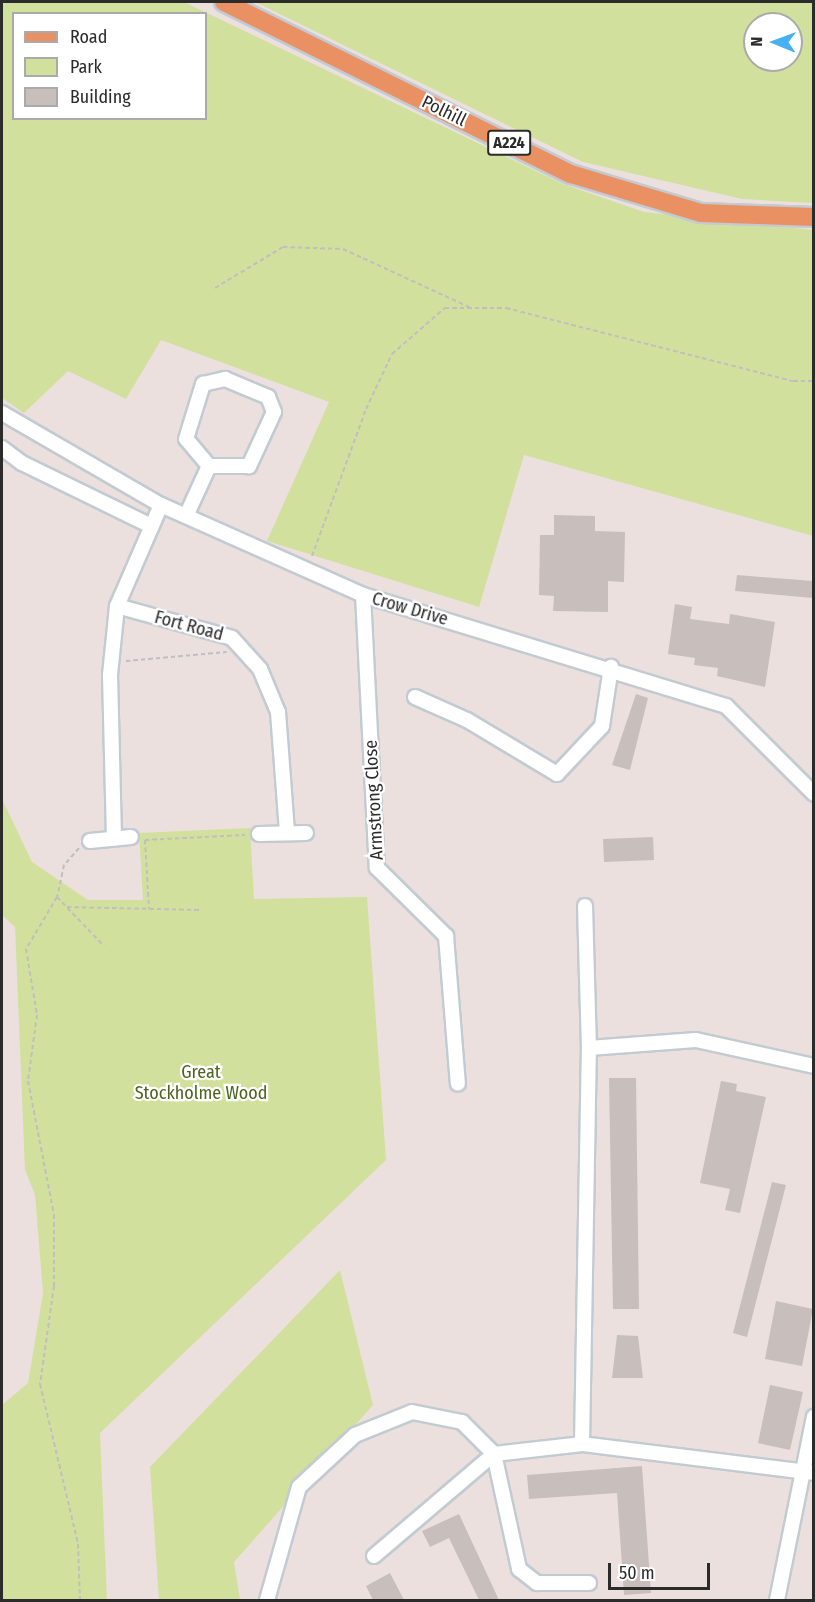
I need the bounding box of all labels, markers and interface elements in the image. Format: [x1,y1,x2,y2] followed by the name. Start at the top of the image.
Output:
[12,12,207,120] legend
[743,12,803,72] north arrow
[70,26,107,48] text: Road
[747,37,766,47] text: N
[70,56,102,78] text: Park
[70,86,131,108] text: Building
[418,91,470,131] street label: Polhill
[486,130,532,156] road number: A224
[369,588,451,630] street label: Crow Drive
[152,606,226,646] street label: Fort Road
[360,739,388,861] street label: Armstrong Close
[135,1062,267,1104] park label: Great Stockholme Wood
[611,1551,713,1589] scale bar
[619,1562,655,1584] text: 50 m

